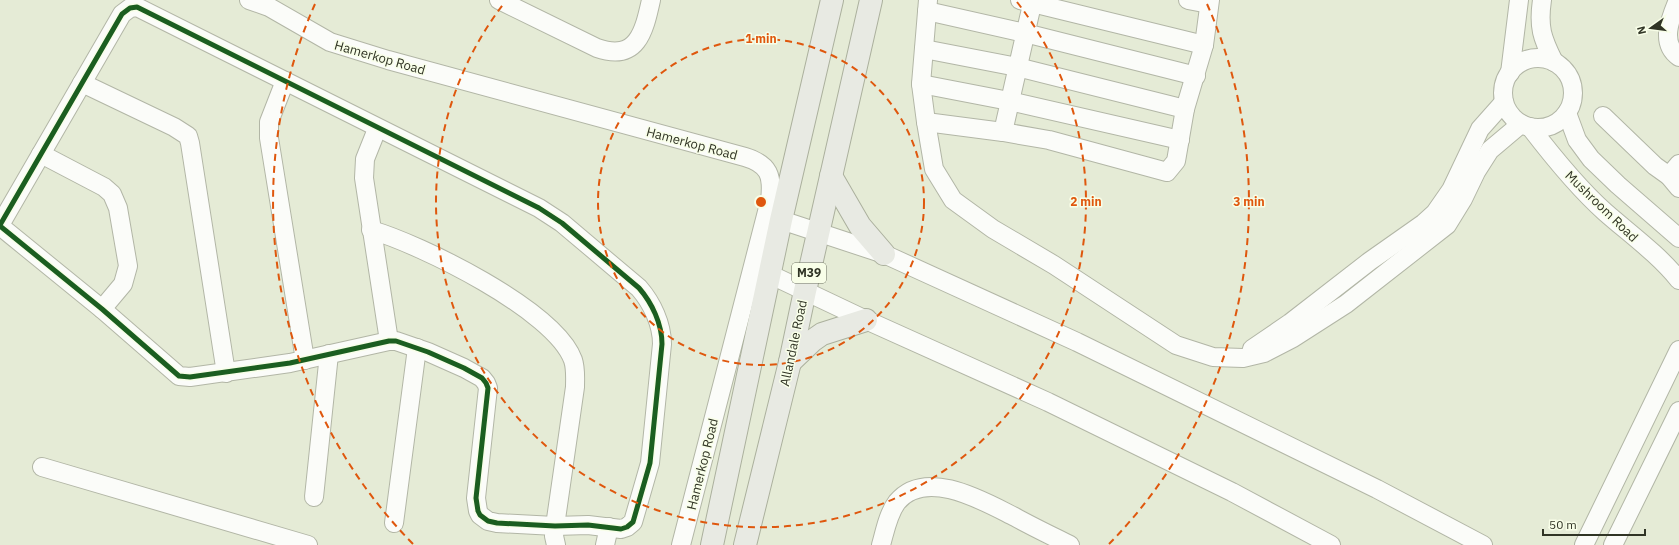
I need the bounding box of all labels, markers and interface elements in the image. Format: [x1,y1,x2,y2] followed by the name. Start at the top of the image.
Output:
[1631,8,1671,48] north arrow
[1634,25,1649,36] text: N
[745,31,777,46] text: 1 min
[332,36,427,79] street label: Hamerkop Road
[644,123,739,164] street label: Hamerkop Road
[1561,167,1642,246] street label: Mushroom Road
[1070,194,1102,209] text: 2 min
[1233,194,1265,209] text: 3 min
[754,195,768,209] centre of rings
[792,263,826,283] road number: M39
[776,298,811,388] street label: Allandale Road
[683,417,722,512] street label: Hamerkop Road
[1543,511,1645,537] scale bar
[1549,517,1577,532] text: 50 m

